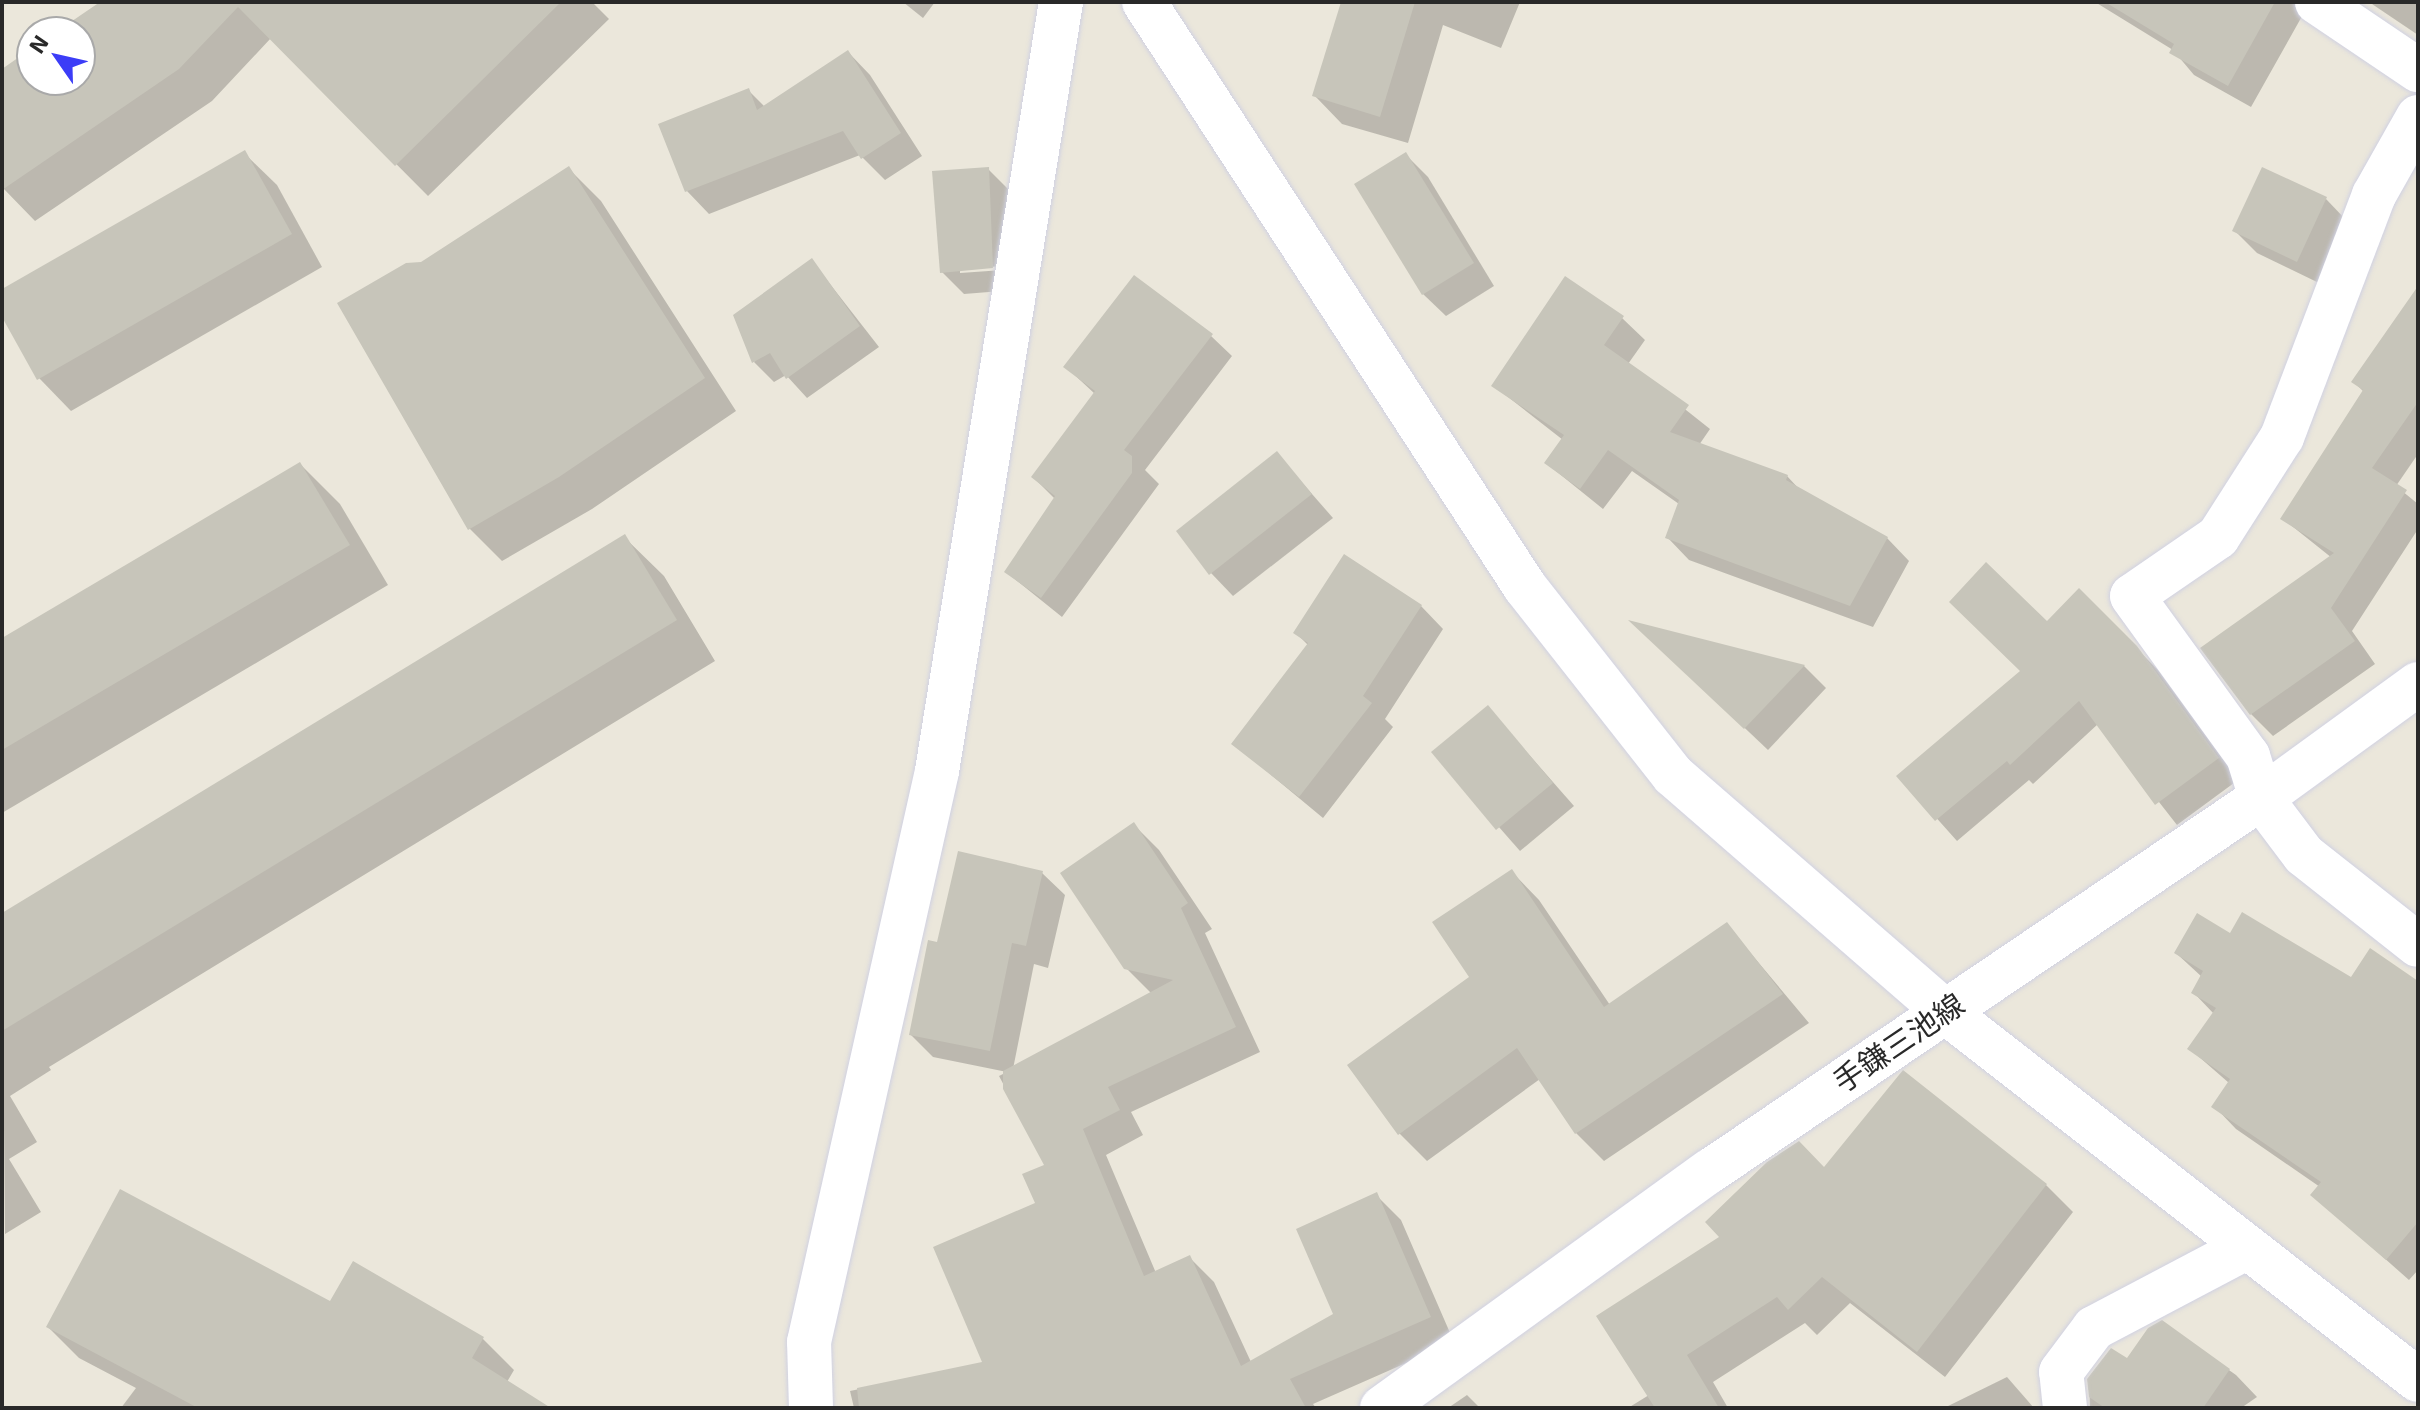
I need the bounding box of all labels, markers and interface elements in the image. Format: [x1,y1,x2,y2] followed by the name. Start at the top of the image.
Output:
[16,16,96,96] north arrow
[23,30,53,58] text: N
[1826,985,1970,1099] street label: 手鎌三池線

